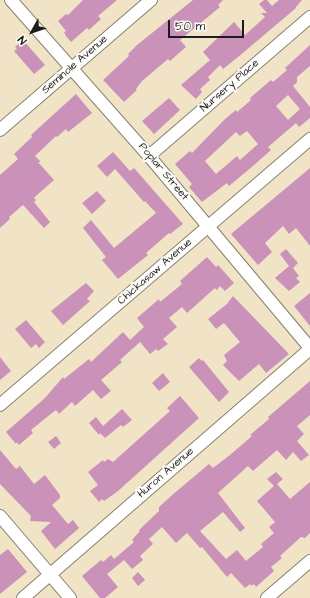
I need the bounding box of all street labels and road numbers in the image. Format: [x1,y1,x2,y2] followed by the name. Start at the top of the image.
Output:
[39,33,111,97] street label: Seminole Avenue
[198,57,262,115] street label: Nursery Place
[135,141,191,203] street label: Poplar Street
[115,236,195,308] street label: Chickasaw Avenue
[135,445,197,501] street label: Huron Avenue

